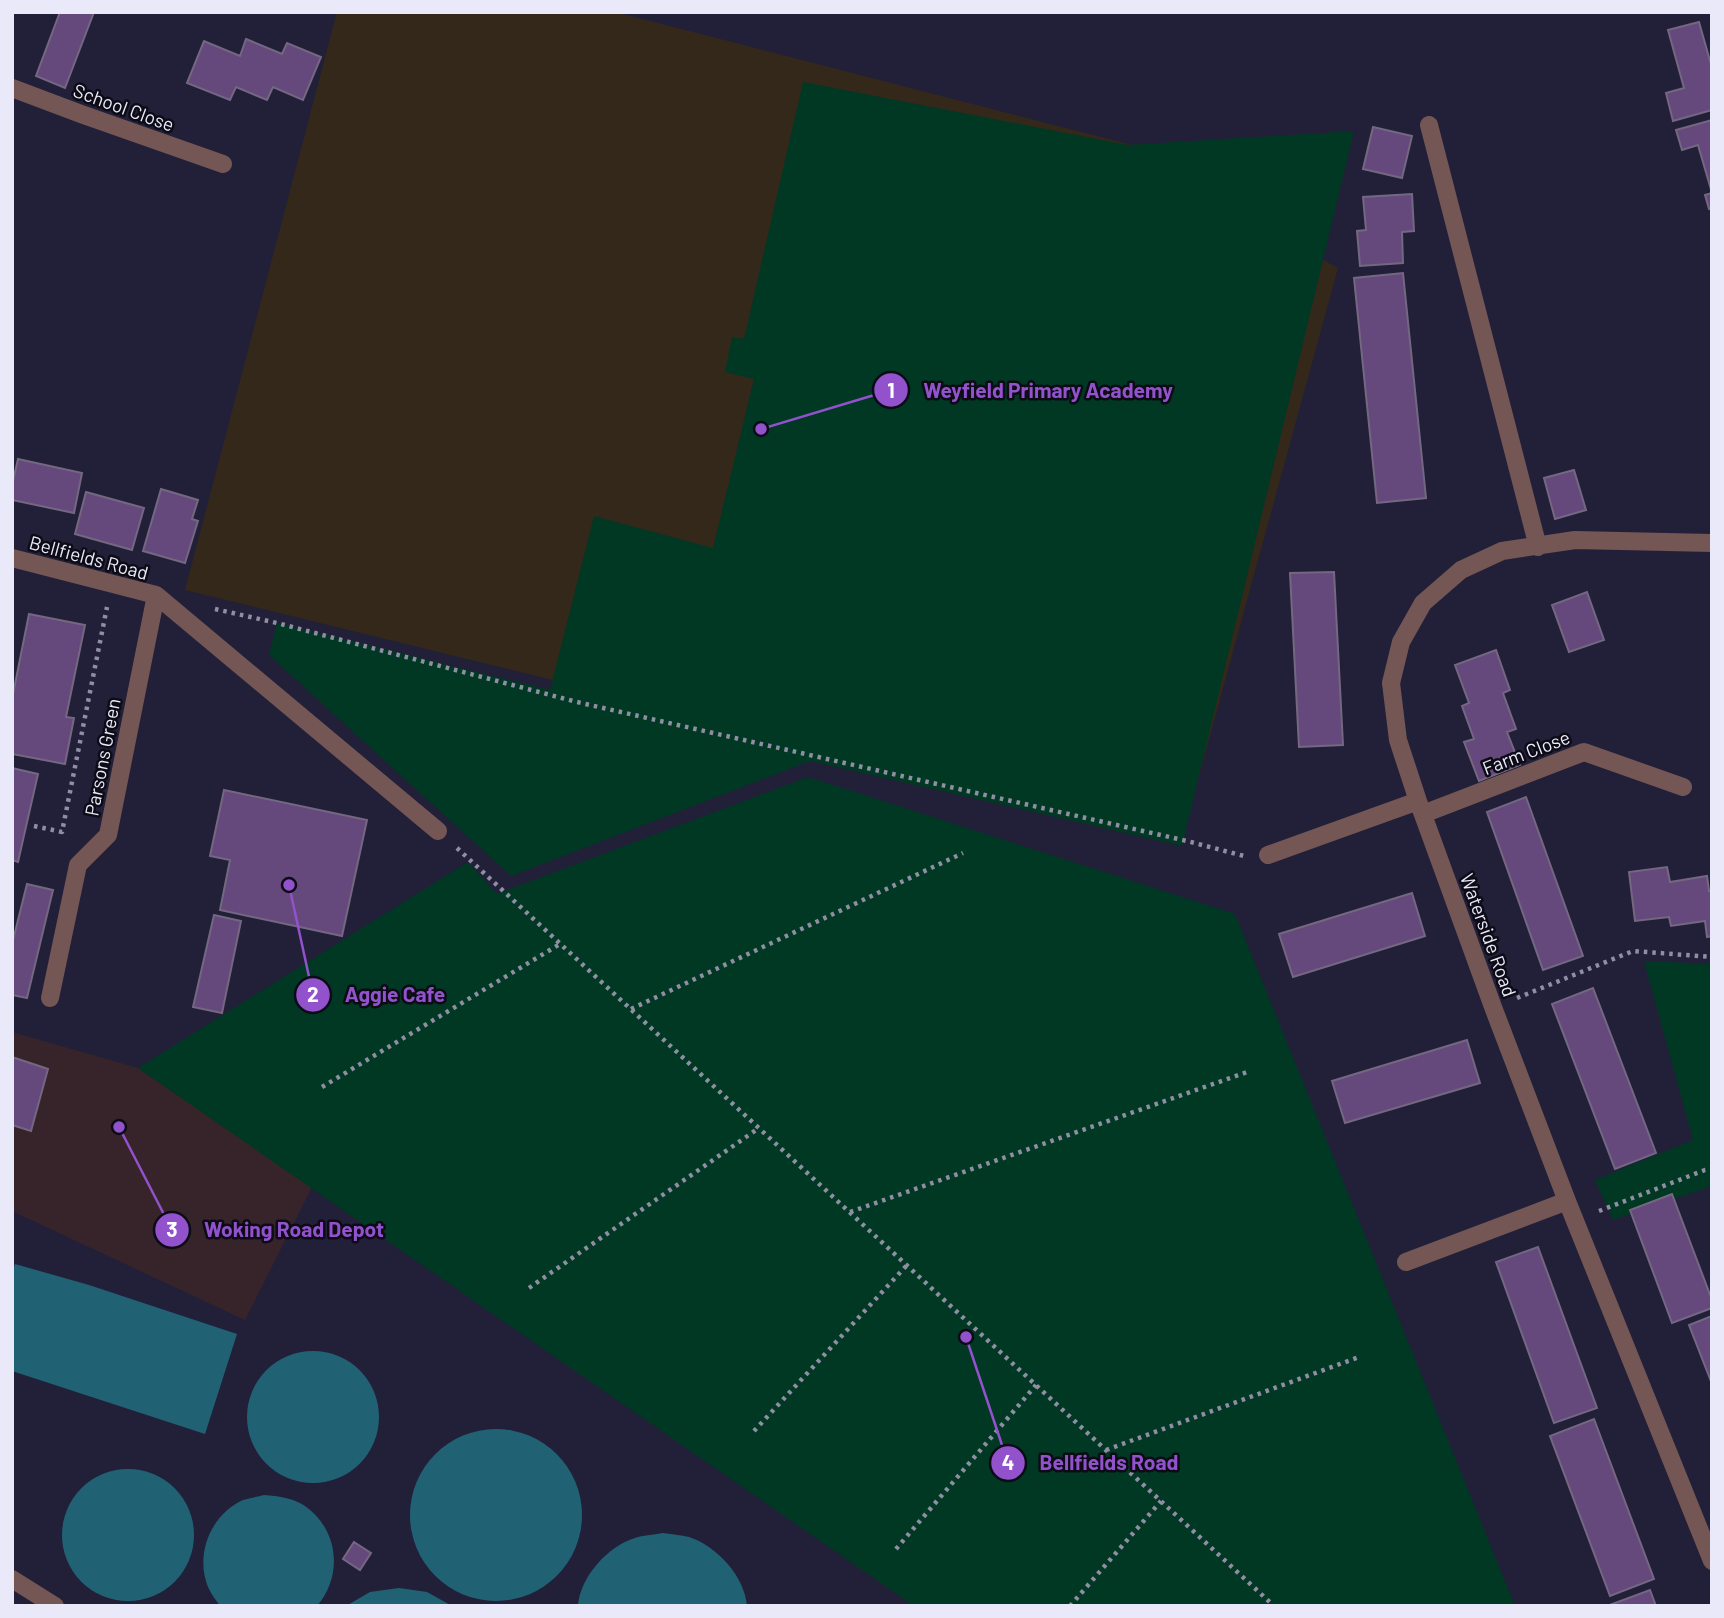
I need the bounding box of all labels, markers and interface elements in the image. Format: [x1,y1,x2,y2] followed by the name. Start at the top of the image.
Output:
[70,78,178,136] street label: School Close
[874,369,1186,411] callout: Weyfield Primary Academy
[887,377,895,402] text: 1
[923,377,1173,402] text: Weyfield Primary Academy
[27,530,151,584] street label: Bellfields Road
[79,696,125,818] street label: Parsons Green
[1479,725,1573,779] street label: Farm Close
[1456,870,1522,1000] street label: Waterside Road
[296,974,459,1016] callout: Aggie Cafe
[307,981,319,1006] text: 2
[345,981,445,1006] text: Aggie Cafe
[155,1209,398,1251] callout: Woking Road Depot
[166,1216,178,1241] text: 3
[204,1216,384,1241] text: Woking Road Depot
[991,1442,1193,1484] callout: Bellfields Road
[1002,1449,1014,1474] text: 4
[1040,1449,1178,1474] text: Bellfields Road

